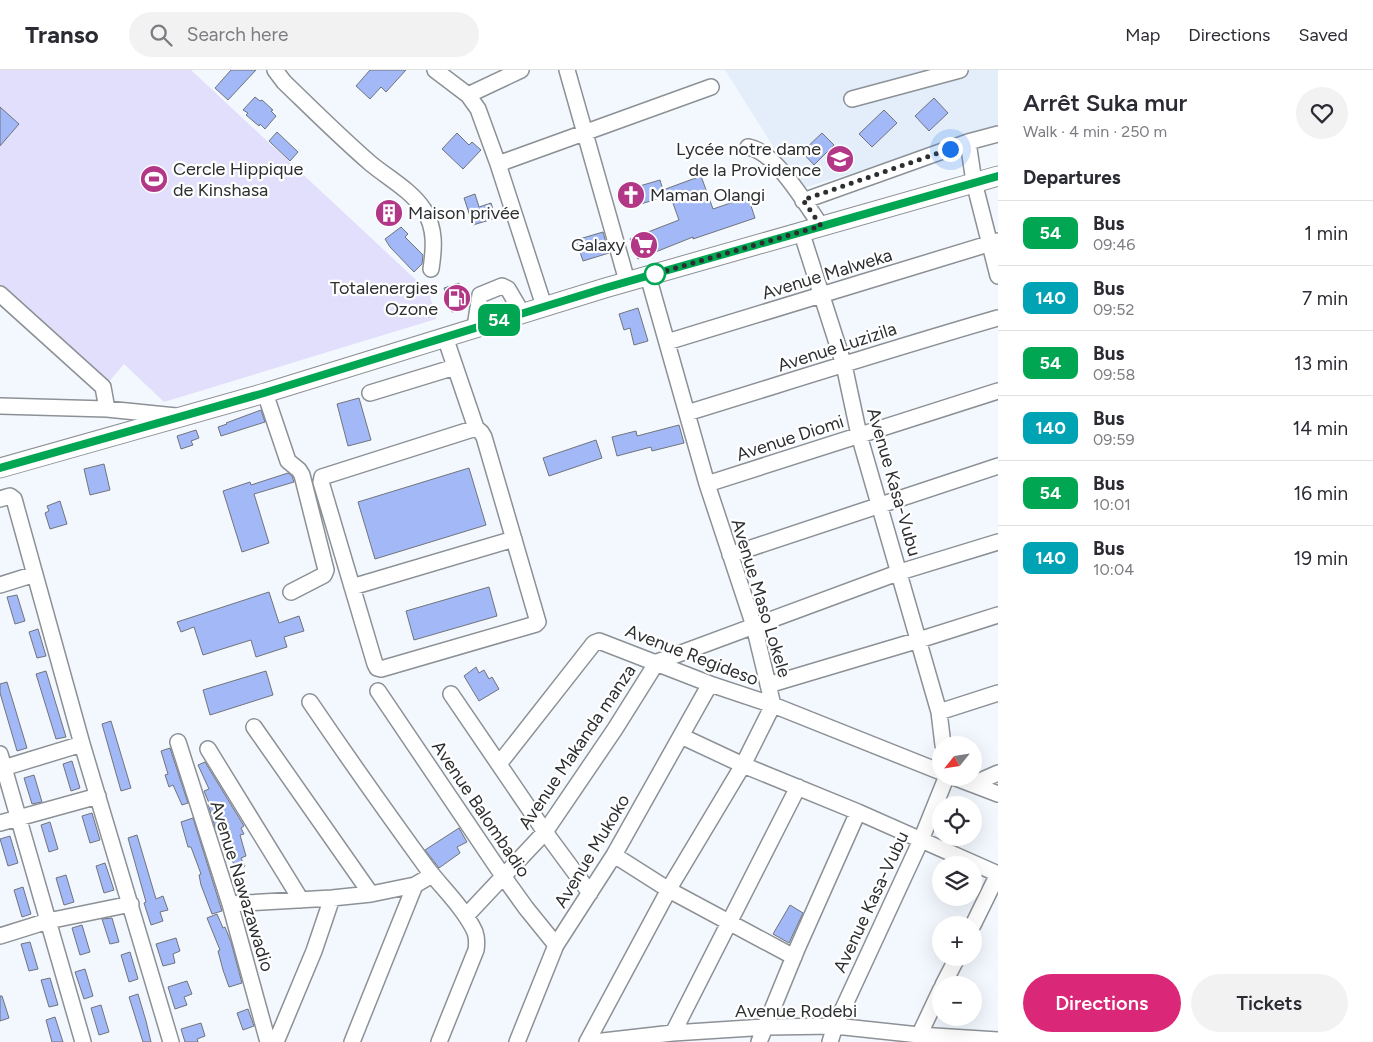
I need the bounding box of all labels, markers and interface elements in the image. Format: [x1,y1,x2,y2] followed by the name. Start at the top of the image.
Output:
[129,12,479,57] search box
[25,20,99,49] text: Transo
[147,21,175,49] icon: search
[187,23,288,46] text: Search here
[1125,24,1160,46] text: Map
[1188,24,1270,46] text: Directions
[1298,24,1348,46] text: Saved
[1296,87,1348,139] button: heart
[1023,88,1187,117] text: Arrêt Suka mur
[1023,122,1167,141] text: Walk · 4 min · 250 m
[938,137,963,162] your location
[676,138,821,181] place label: Lycée notre dame de la Providence
[825,144,855,174] school or university icon: Lycée notre dame de la Providence
[173,158,303,201] place label: Cercle Hippique de Kinshasa
[139,164,169,194] sports icon: Cercle Hippique de Kinshasa
[1023,166,1121,189] text: Departures
[616,180,646,210] church icon: Maman Olangi
[650,184,765,206] place label: Maman Olangi
[374,198,404,228] building icon: Maison privée
[408,202,520,224] place label: Maison privée
[1093,212,1124,235] text: Bus
[1040,222,1061,244] text: 54
[1304,222,1348,245] text: 1 min
[629,230,659,260] supermarket icon: Galaxy
[571,234,626,256] place label: Galaxy
[1093,235,1135,254] text: 09:46
[759,244,895,304] street label: Avenue Malweka
[644,263,666,285] unlabelled marker
[330,277,438,320] place label: Totalenergies Ozone
[1093,277,1124,300] text: Bus
[442,283,472,313] fuel station icon: Totalenergies Ozone
[1035,287,1066,309] text: 140
[1302,287,1348,310] text: 7 min
[1093,300,1135,319] text: 09:52
[476,304,522,336] line badge: 54
[488,309,510,331] text: 54
[775,317,899,377] street label: Avenue Luzizila
[1093,342,1124,365] text: Bus
[1040,352,1061,374] text: 54
[1294,352,1348,375] text: 13 min
[1093,365,1135,384] text: 09:58
[862,405,926,559] street label: Avenue Kasa-Vubu
[1093,407,1124,430] text: Bus
[733,410,847,466] street label: Avenue Diomi
[1035,417,1066,439] text: 140
[1292,417,1348,440] text: 14 min
[1093,430,1135,449] text: 09:59
[1093,472,1124,495] text: Bus
[1040,482,1061,504] text: 54
[1294,482,1348,505] text: 16 min
[1093,495,1131,514] text: 10:01
[726,516,796,680] street label: Avenue Maso Lokele
[1093,537,1124,560] text: Bus
[1035,547,1066,569] text: 140
[1294,547,1348,570] text: 19 min
[1093,560,1134,579] text: 10:04
[623,620,761,690] street label: Avenue Regideso
[514,660,640,834] street label: Avenue Makanda manza
[427,736,535,882] street label: Avenue Balombadio
[932,736,982,786] north arrow
[932,736,982,1026] map controls
[549,790,635,912] street label: Avenue Mukoko
[932,796,982,846] button: locate
[206,798,278,974] street label: Avenue Nawazawadio
[829,828,913,976] street label: Avenue Kasa-Vubu
[932,856,982,906] button: layers
[932,916,982,966] button: +
[1023,974,1181,1032] button: Directions
[1191,974,1348,1032] button: Tickets
[932,976,982,1026] button: −
[735,1000,857,1022] street label: Avenue Rodebi

